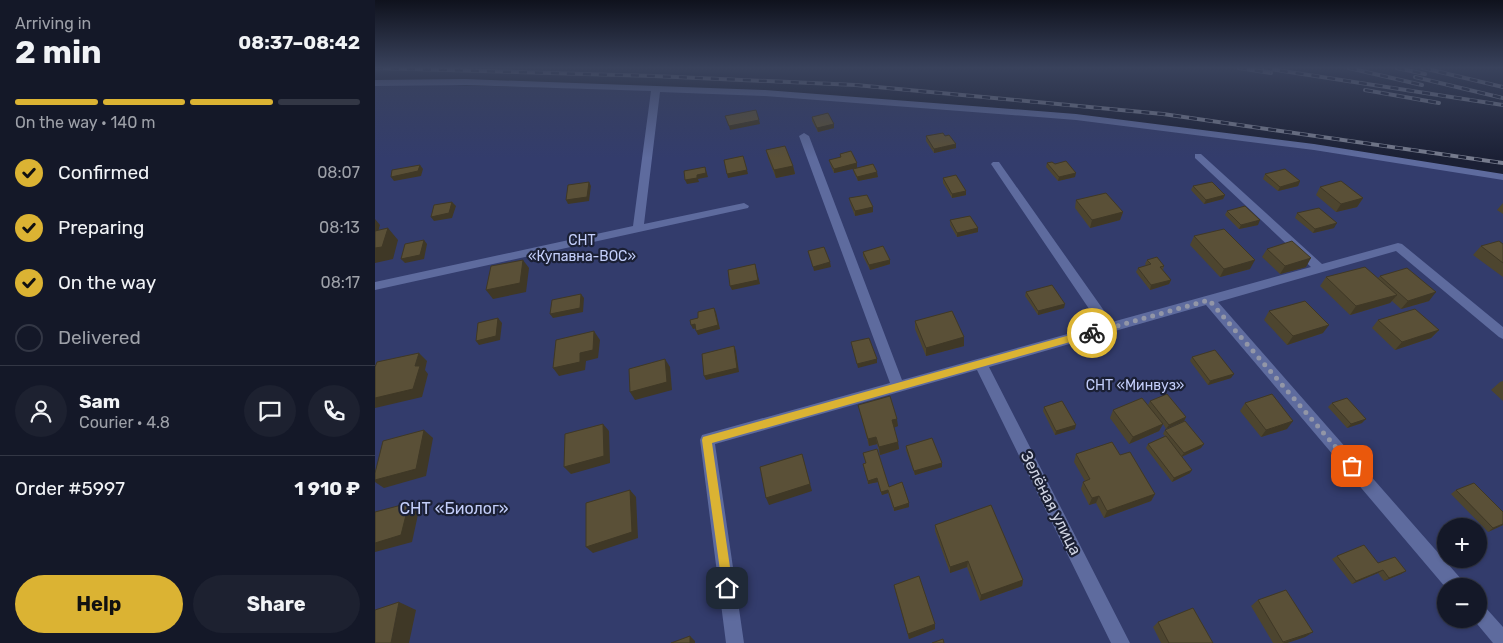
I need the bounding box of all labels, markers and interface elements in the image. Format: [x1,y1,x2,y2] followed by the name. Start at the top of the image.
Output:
[15,14,91,33] text: Arriving in
[238,31,360,54] text: 08:37–08:42
[15,33,102,71] text: 2 min
[15,113,155,132] text: On the way · 140 m
[15,159,43,187] icon: check
[58,161,149,184] text: Confirmed
[317,163,360,182] text: 08:07
[15,214,43,242] icon: check
[58,216,144,239] text: Preparing
[319,218,360,237] text: 08:13
[528,232,636,265] park label: СНТ «Купавна-ВОС»
[15,269,43,297] icon: check
[58,271,156,294] text: On the way
[321,273,360,292] text: 08:17
[1067,308,1117,358] courier
[1078,319,1106,347] icon: bike
[58,326,141,349] text: Delivered
[1086,377,1184,394] park label: СНТ «Минвуз»
[15,385,67,437] button: person
[244,385,296,437] button: chat
[308,385,360,437] button: phone
[79,390,120,413] text: Sam
[79,413,170,432] text: Courier · 4.8
[1331,445,1373,487] pin
[1017,448,1085,558] street label: Зелёная улица
[1338,452,1366,480] icon: bag
[15,477,125,500] text: Order #5997
[294,477,360,500] text: 1 910 ₽
[399,499,509,518] park label: СНТ «Биолог»
[1437,518,1487,628] map controls
[1437,518,1487,568] button: +
[706,567,748,609] pin
[713,574,741,602] icon: home
[15,575,183,633] button: Help
[193,575,360,633] button: Share
[1437,578,1487,628] button: −

